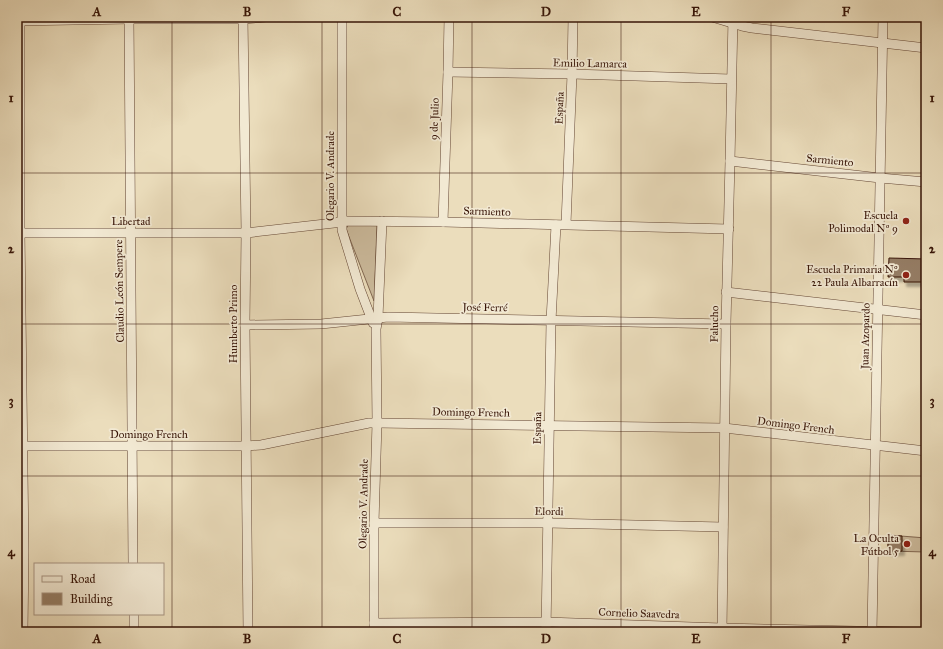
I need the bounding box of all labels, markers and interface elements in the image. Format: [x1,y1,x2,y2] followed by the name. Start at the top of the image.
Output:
[92,4,102,20] text: A
[243,4,252,20] text: B
[393,4,402,20] text: C
[541,4,551,20] text: D
[691,4,701,20] text: E
[842,4,851,20] text: F
[553,56,628,71] street label: Emilio Lamarca
[8,90,14,106] text: 1
[929,90,935,106] text: 1
[552,91,567,125] street label: España
[427,97,443,140] street label: 9 de Julio
[324,131,337,221] street label: Olegario V. Andrade
[806,152,855,169] street label: Sarmiento
[463,204,511,219] street label: Sarmiento
[828,209,898,235] place label: Escuela Polimodal Nº 9
[111,215,151,228] street label: Libertad
[901,216,911,226] marker: Escuela Polimodal Nº 9
[112,239,127,343] street label: Claudio León Sempere
[8,241,15,257] text: 2
[929,241,936,257] text: 2
[806,263,898,289] place label: Escuela Primaria Nº 22 Paula Albarracín
[901,270,911,280] marker: Escuela Primaria Nº 22 Paula Albarracín
[227,284,240,363] street label: Humberto Primo
[461,301,508,315] street label: José Ferré
[858,302,874,370] street label: Juan Azopardo
[708,305,721,342] street label: Falucho
[8,393,14,409] text: 3
[929,393,935,409] text: 3
[432,405,510,420] street label: Domingo French
[531,411,544,444] street label: España
[756,414,835,437] street label: Domingo French
[110,428,188,441] street label: Domingo French
[356,458,371,549] street label: Olegario V. Andrade
[534,505,564,518] street label: Elordi
[854,532,899,558] place label: La Oculta Fútbol 5
[902,539,912,549] marker: La Oculta Fútbol 5
[7,544,15,560] text: 4
[928,544,936,560] text: 4
[34,563,164,615] legend
[70,572,96,586] text: Road
[70,592,113,607] text: Building
[598,606,680,621] street label: Cornelio Saavedra
[92,631,102,647] text: A
[243,631,252,647] text: B
[393,631,402,647] text: C
[541,631,551,647] text: D
[691,631,701,647] text: E
[842,631,851,647] text: F

